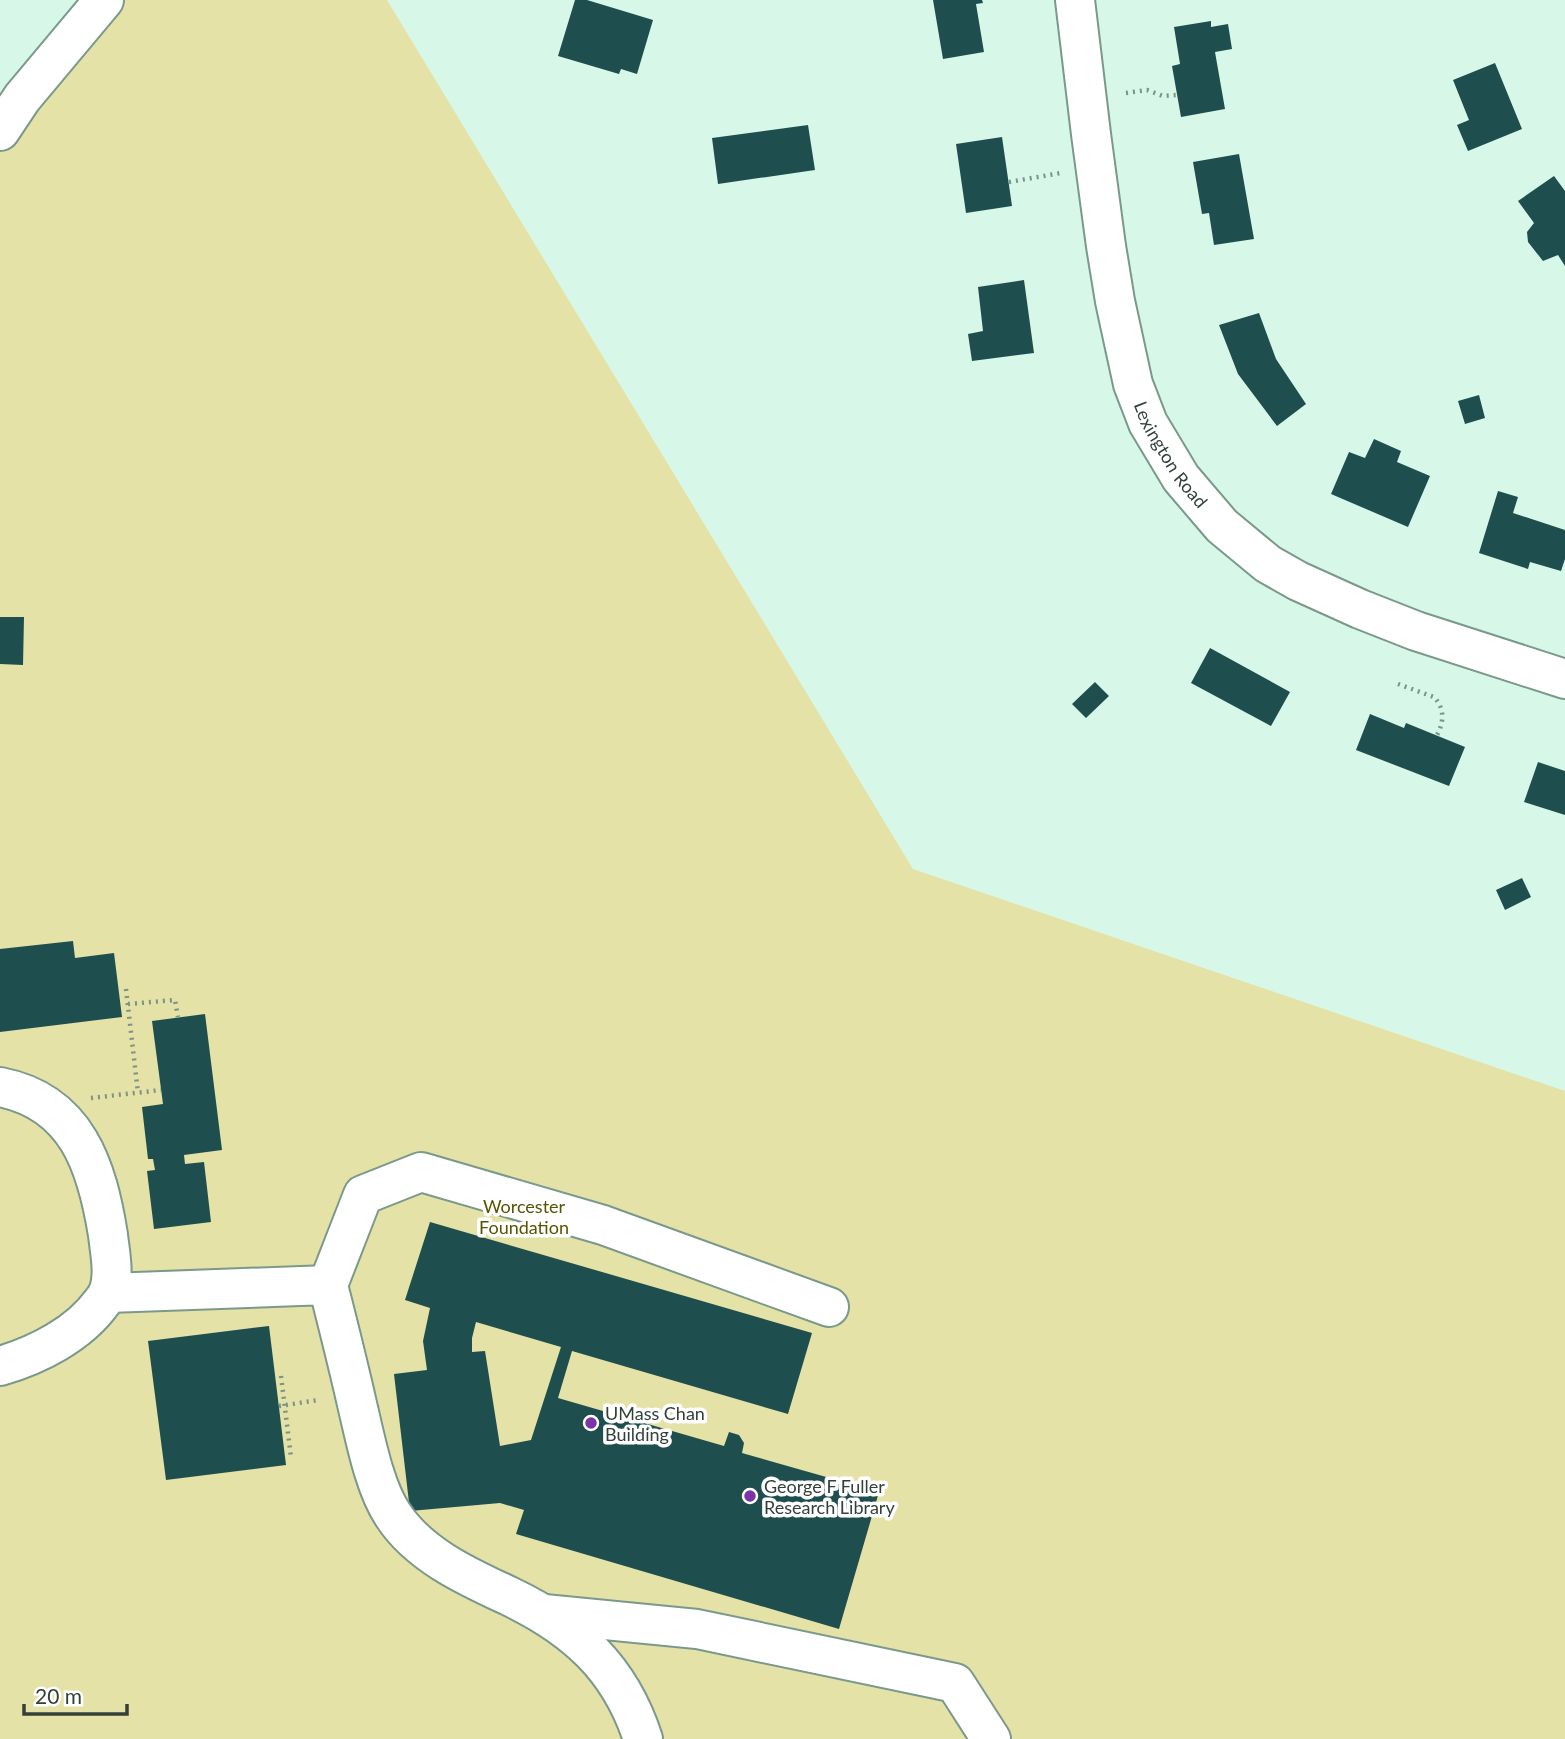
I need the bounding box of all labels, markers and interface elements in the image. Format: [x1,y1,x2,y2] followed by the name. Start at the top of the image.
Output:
[1130,398,1212,512] street label: Lexington Road
[479,1195,569,1238] park label: Worcester Foundation
[605,1402,705,1445] place label: UMass Chan Building
[583,1415,599,1431] marker: UMass Chan Building
[764,1475,895,1518] place label: George F Fuller Research Library
[742,1488,758,1504] marker: George F Fuller Research Library
[24,1672,128,1716] scale bar
[35,1683,82,1708] text: 20 m

